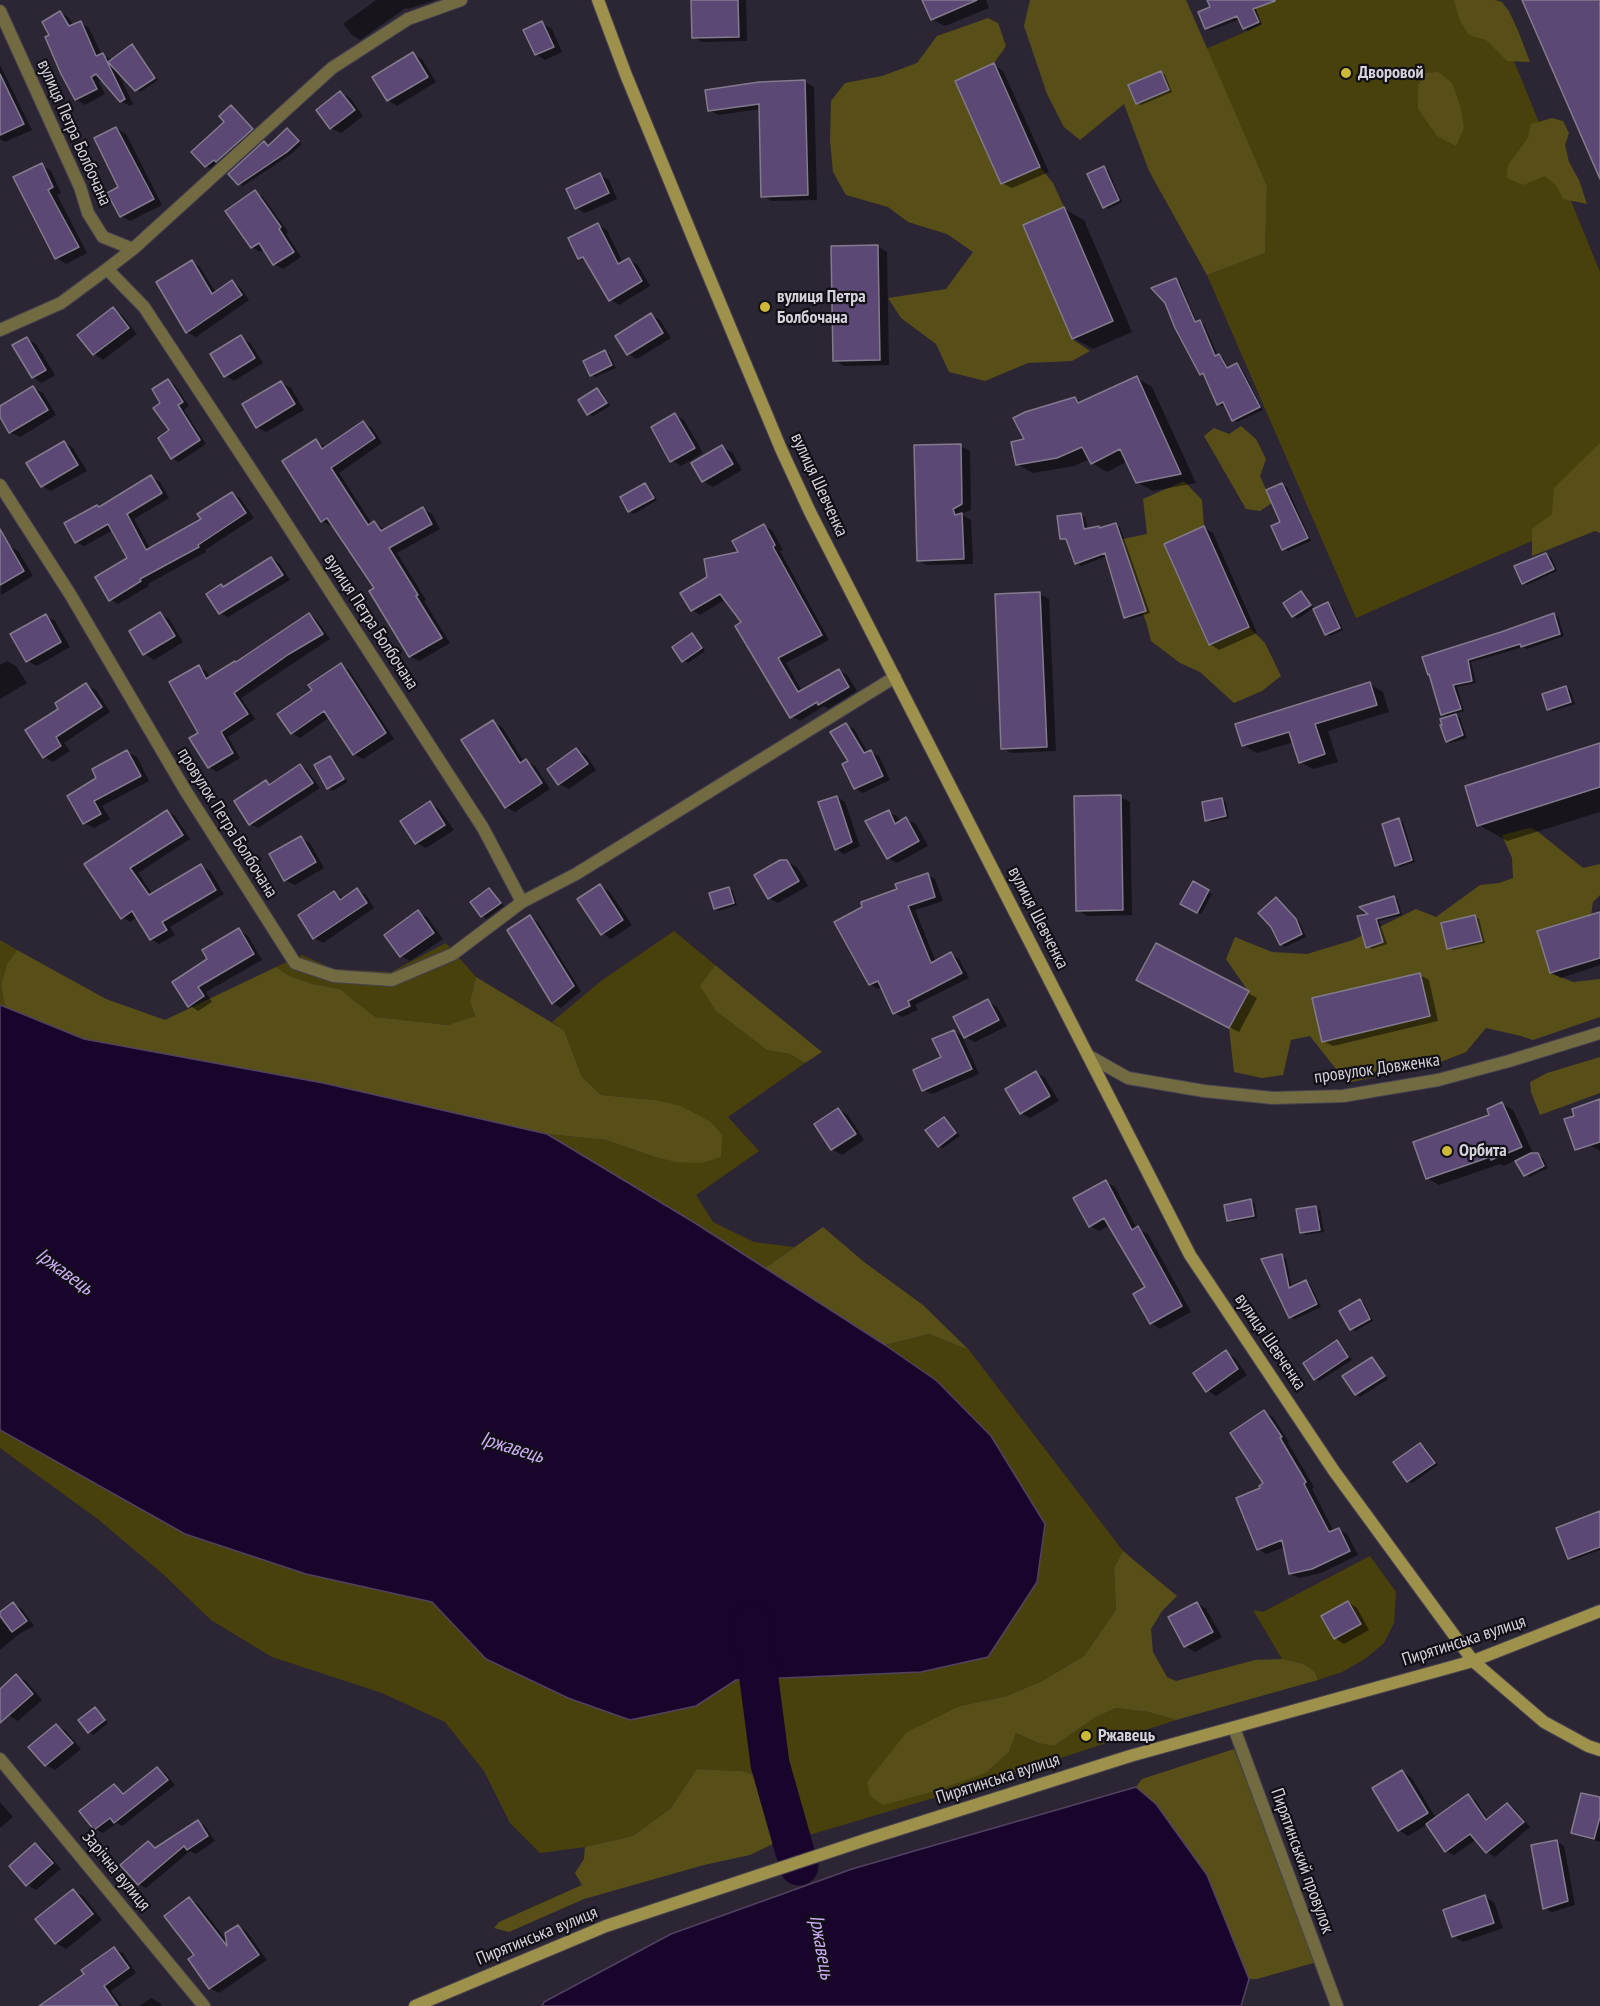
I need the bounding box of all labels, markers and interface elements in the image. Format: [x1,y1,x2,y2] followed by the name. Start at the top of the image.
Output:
[32,57,116,209] street label: вулиця Петра Болбочана
[1358,62,1424,84] place label: Дворовой
[1339,66,1353,80] marker: Дворовой
[777,286,866,328] place label: вулиця Петра Болбочана
[758,300,772,314] marker: вулиця Петра Болбочана
[786,430,852,540] street label: вулиця Шевченка
[319,550,423,694] street label: вулиця Петра Болбочана
[172,744,282,902] street label: провулок Петра Болбочана
[1003,863,1073,973] street label: вулиця Шевченка
[1313,1050,1441,1088] street label: провулок Довженка
[1459,1140,1507,1162] place label: Орбита
[1440,1144,1454,1158] marker: Орбита
[31,1243,97,1301] water label: Іржавець
[1230,1290,1310,1394] street label: вулиця Шевченка
[478,1427,546,1469] water label: Іржавець
[1399,1611,1529,1671] street label: Пирятинська вулиця
[1098,1725,1155,1747] place label: Ржавець
[1079,1729,1093,1743] marker: Ржавець
[933,1749,1063,1809] street label: Пирятинська вулиця
[1266,1786,1338,1936] street label: Пирятинський провулок
[77,1827,155,1915] street label: Зарічна вулиця
[473,1902,601,1970] street label: Пирятинська вулиця
[804,1913,838,1981] water label: Іржавець

